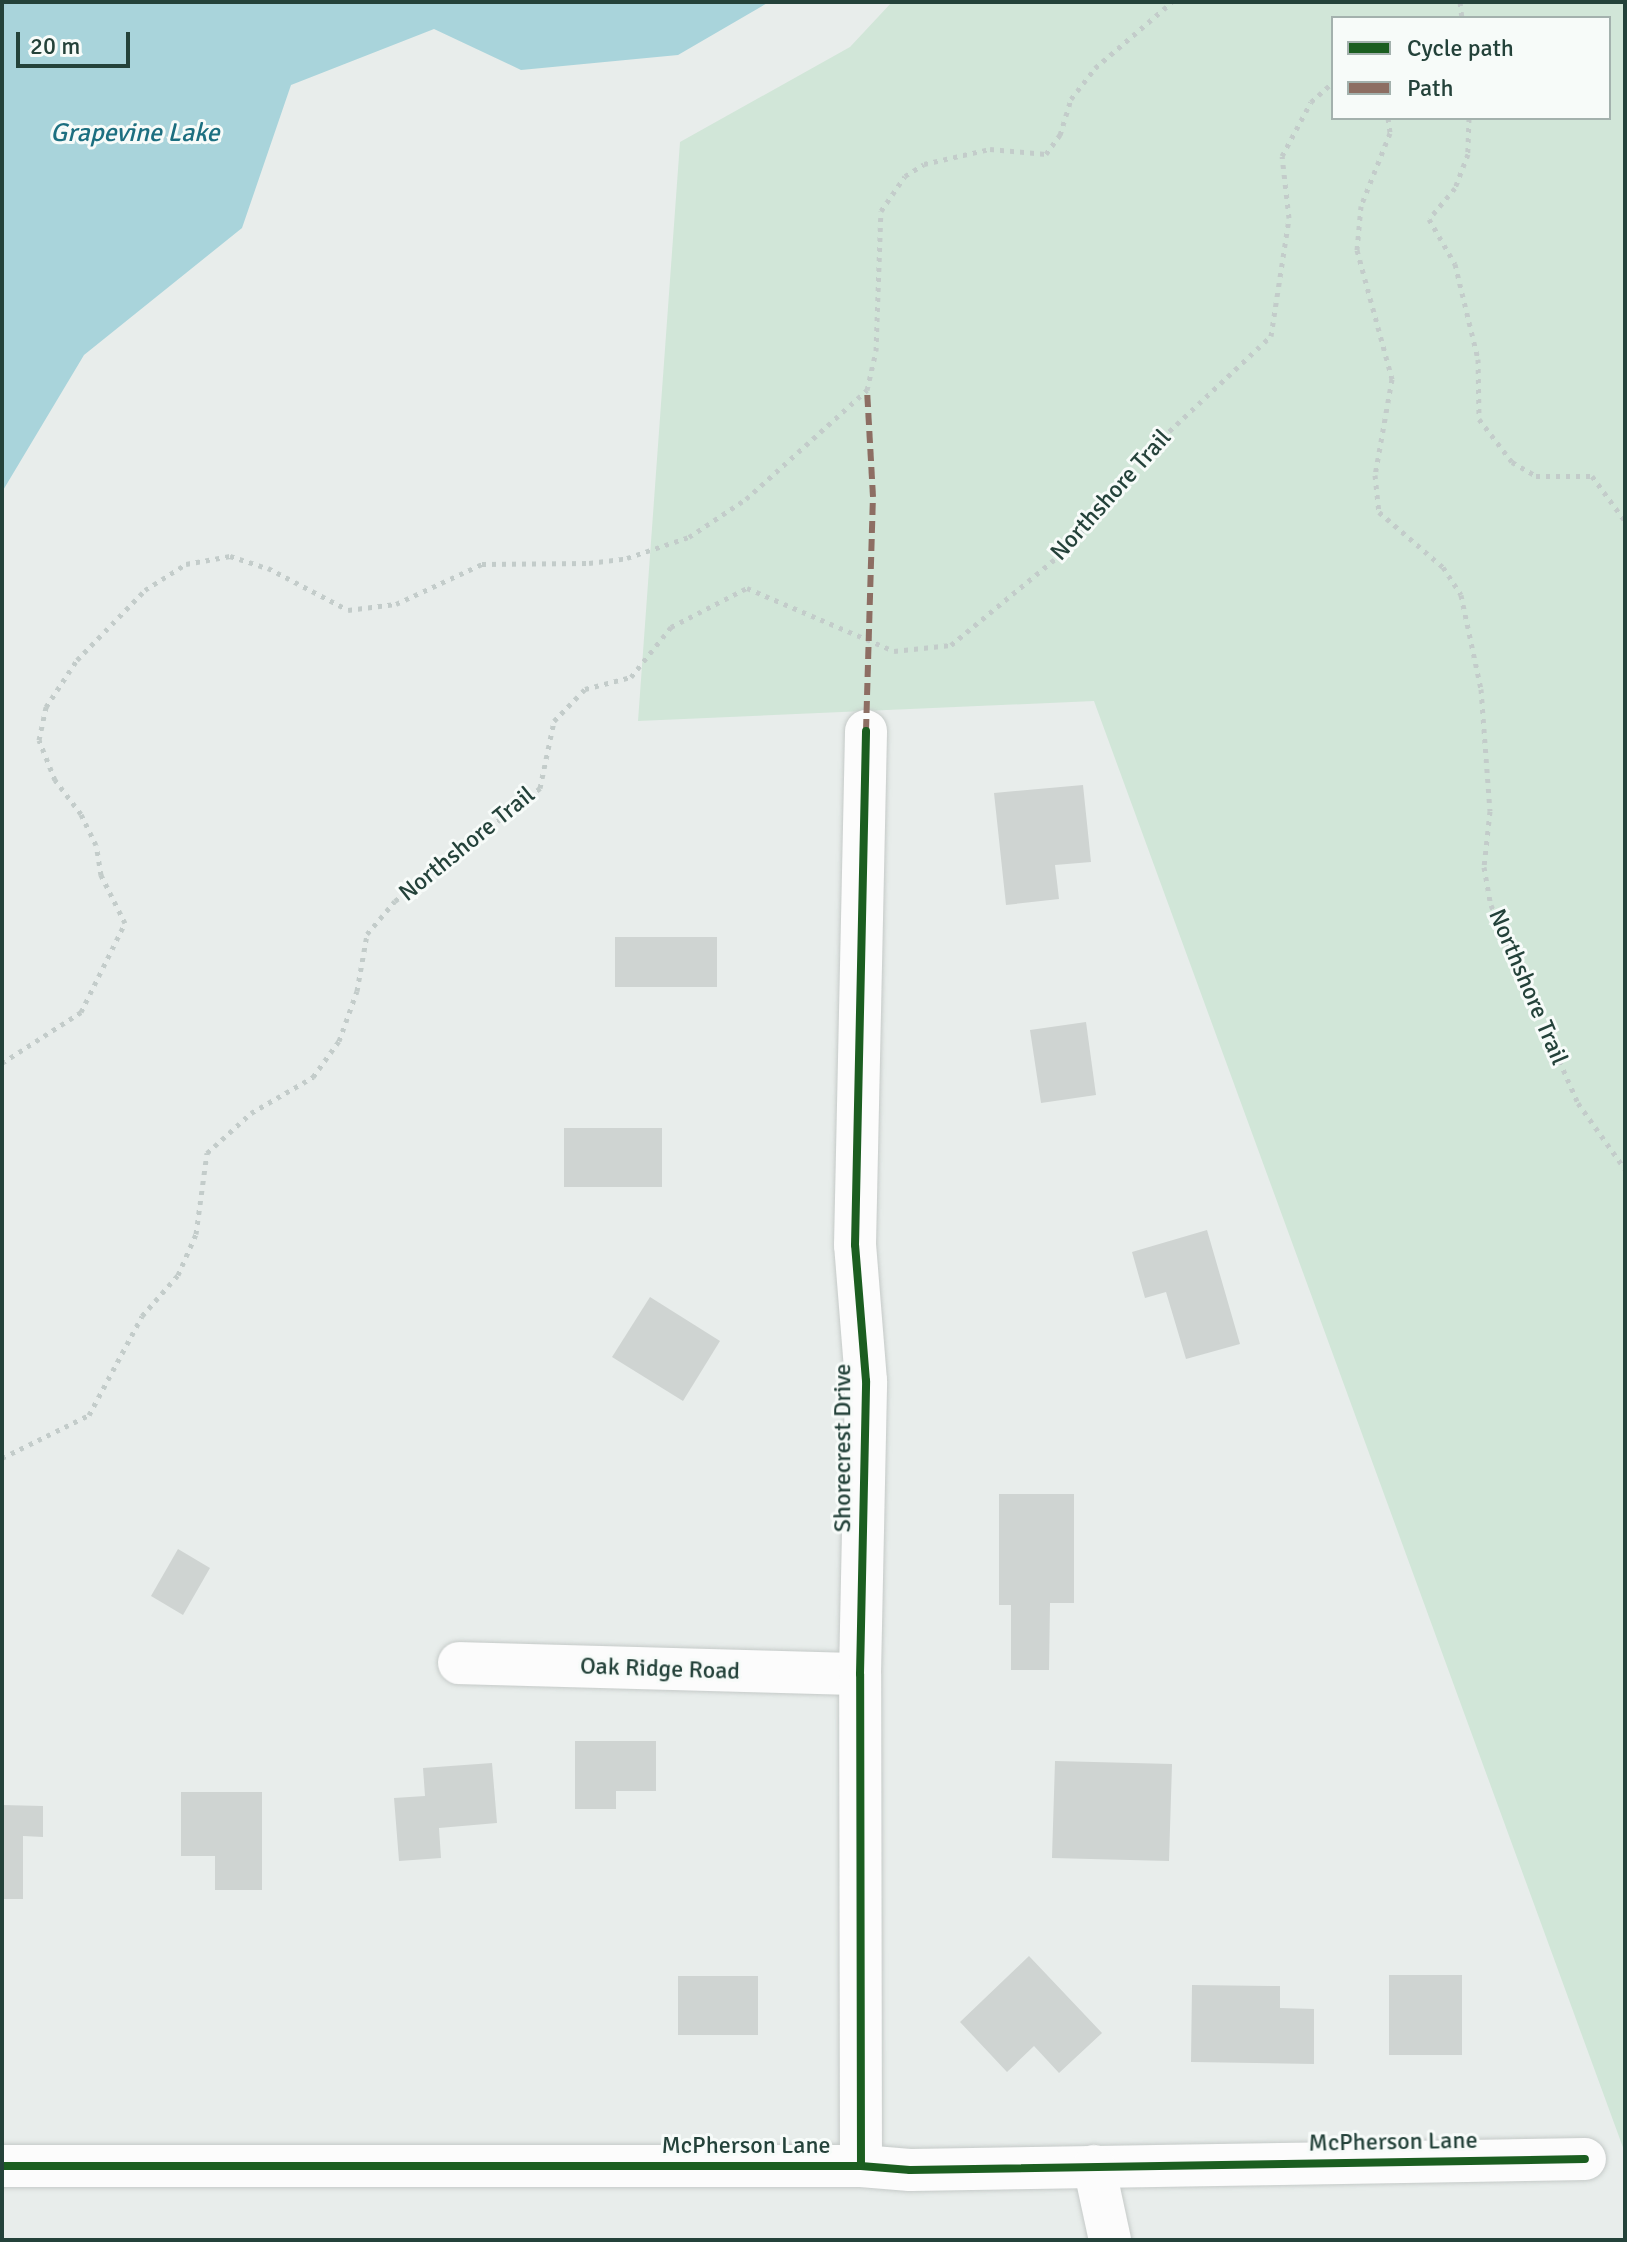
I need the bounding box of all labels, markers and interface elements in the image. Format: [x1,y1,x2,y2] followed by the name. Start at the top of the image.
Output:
[20,16,134,66] scale bar
[1331,16,1611,120] legend
[30,31,80,61] text: 20 m
[1407,33,1514,63] text: Cycle path
[1407,73,1453,103] text: Path
[50,118,220,150] water label: Grapevine Lake
[1045,424,1177,566] street label: Northshore Trail
[393,780,541,908] street label: Northshore Trail
[1482,905,1574,1069] street label: Northshore Trail
[829,1364,857,1532] street label: Shorecrest Drive
[580,1652,740,1686] street label: Oak Ridge Road
[1308,2126,1478,2158] street label: McPherson Lane
[661,2132,831,2160] street label: McPherson Lane

